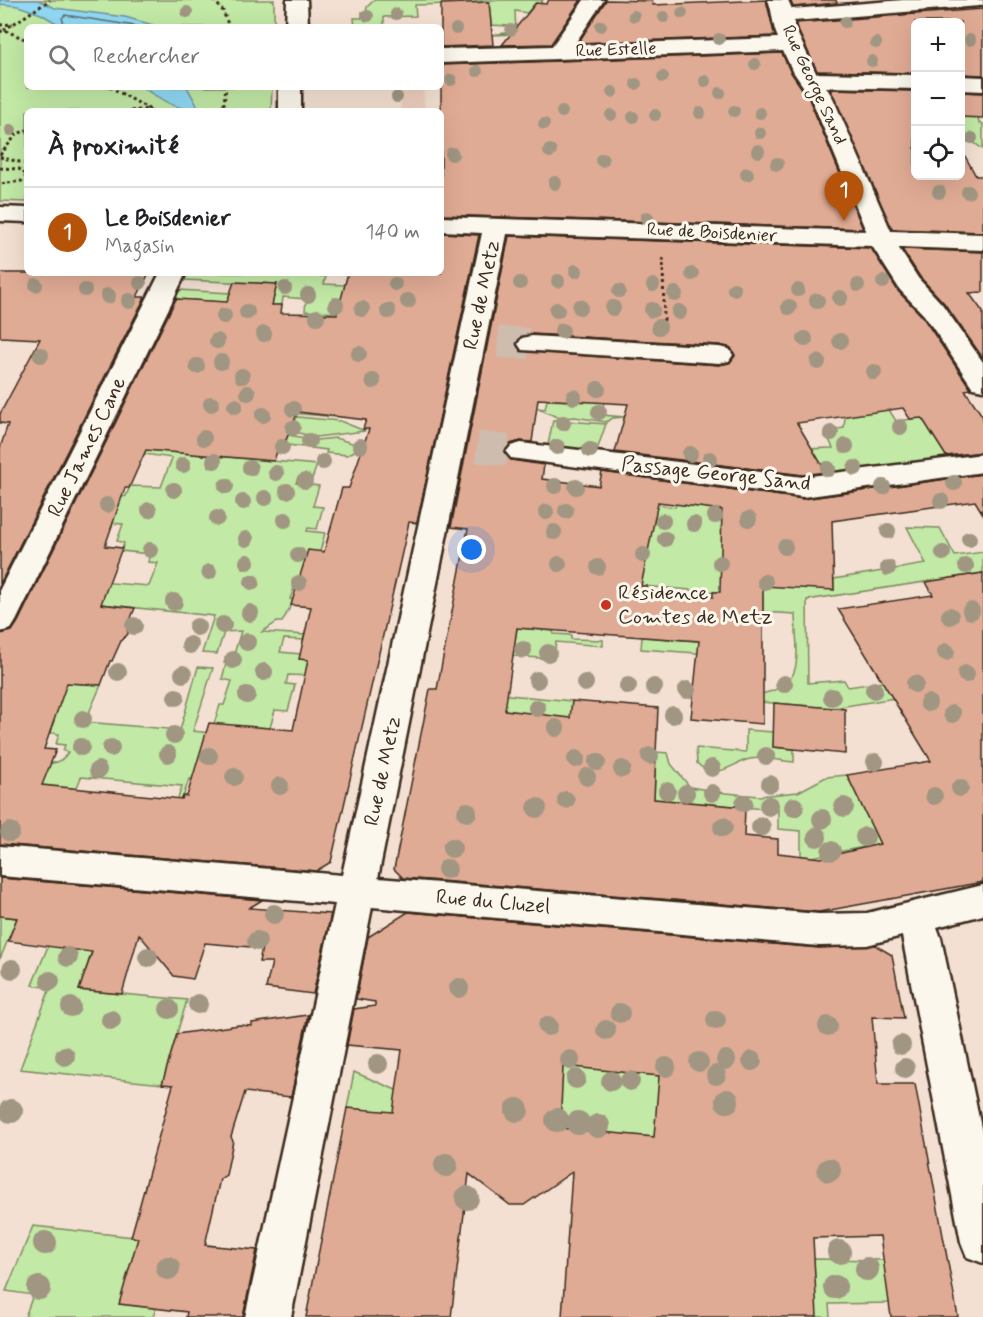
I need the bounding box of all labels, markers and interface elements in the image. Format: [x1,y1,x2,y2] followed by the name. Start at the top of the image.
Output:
[911,18,965,180] map controls
[911,18,965,72] button: +
[775,21,852,149] street label: Rue George Sand
[24,24,444,90] search box
[575,37,657,63] street label: Rue Estelle
[45,41,78,74] icon: search
[93,43,200,71] text: Rechercher
[911,72,965,126] button: −
[911,126,965,180] button: locate
[48,130,179,164] text: À proximité
[824,172,864,221] pin: 1
[105,205,230,233] text: Le Boisdenier
[646,218,778,248] street label: Rue de Boisdenier
[63,219,72,246] text: 1
[366,219,420,246] text: 140 m
[105,233,175,260] text: Magasin
[457,238,507,352] street label: Rue de Metz
[41,372,133,522] street label: Rue James Cane
[620,450,812,498] street label: Passage George Sand
[457,535,486,564] your location
[618,579,773,631] place label: Résidence Comtes de Metz
[599,598,613,612] marker: Résidence Comtes de Metz
[358,714,408,828] street label: Rue de Metz
[435,883,551,921] street label: Rue du Cluzel

